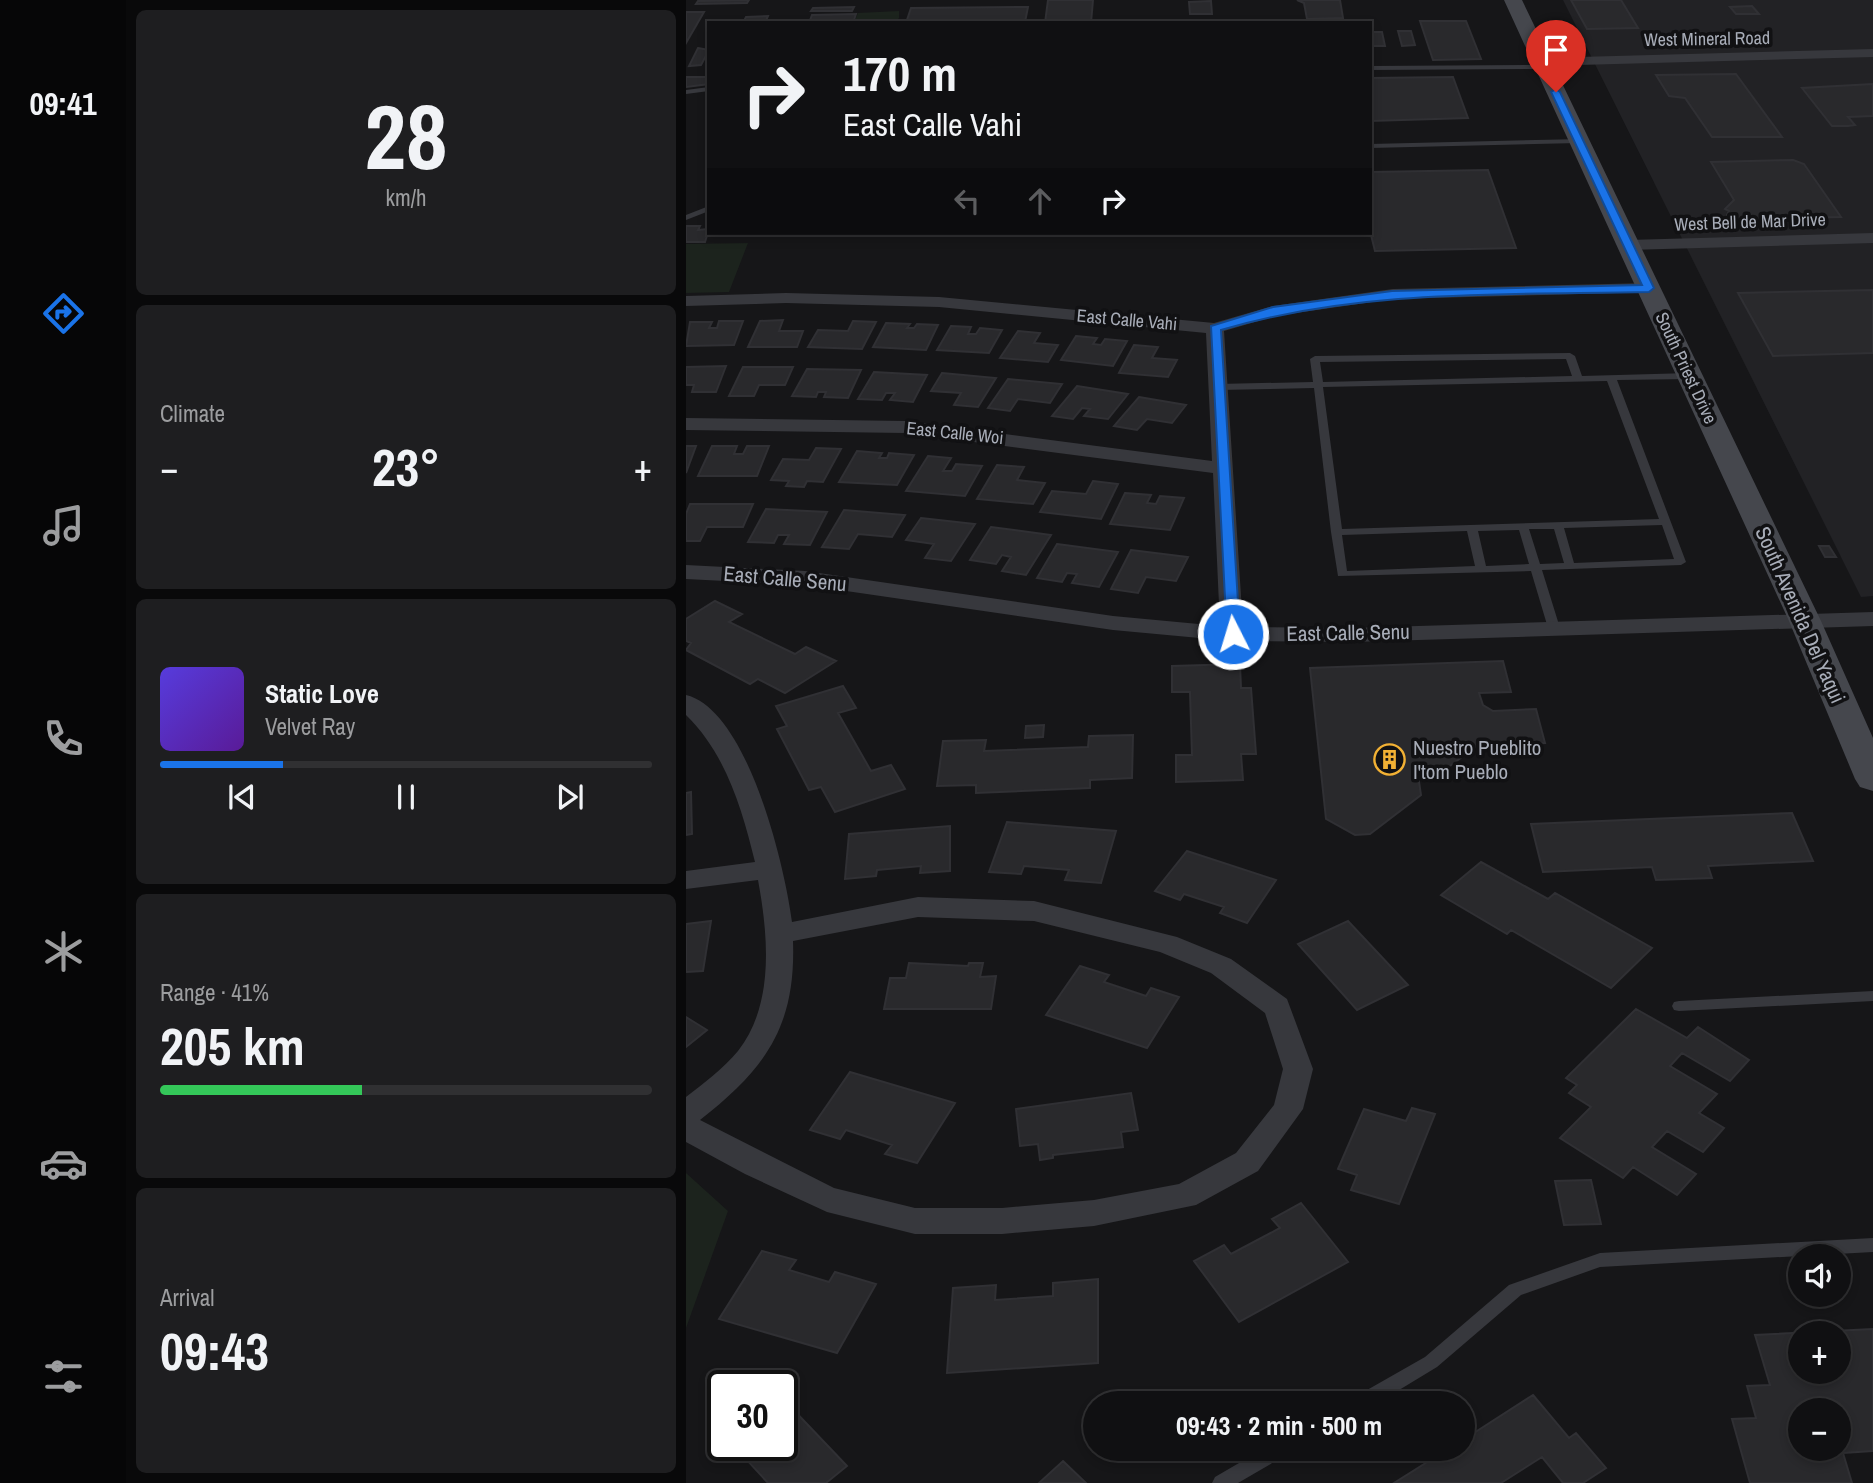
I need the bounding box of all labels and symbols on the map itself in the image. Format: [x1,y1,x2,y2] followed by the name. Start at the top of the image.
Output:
[1526,20,1586,92] pin
[1644,25,1770,52] street label: West Mineral Road
[1674,206,1826,237] street label: West Bell de Mar Drive
[1076,303,1178,336] street label: East Calle Vahi
[1650,308,1723,428] street label: South Priest Drive
[905,415,1005,450] street label: East Calle Woi
[1748,522,1852,708] street label: South Avenida Del Yaqui
[722,559,848,598] street label: East Calle Senu
[1196,597,1270,671] position arrow
[1286,617,1410,648] street label: East Calle Senu
[1413,733,1541,786] place label: Nuestro Pueblito I'tom Pueblo
[1373,743,1407,777] building icon: Nuestro Pueblito I'tom Pueblo
[707,1370,798,1461] speed limit sign: 30

